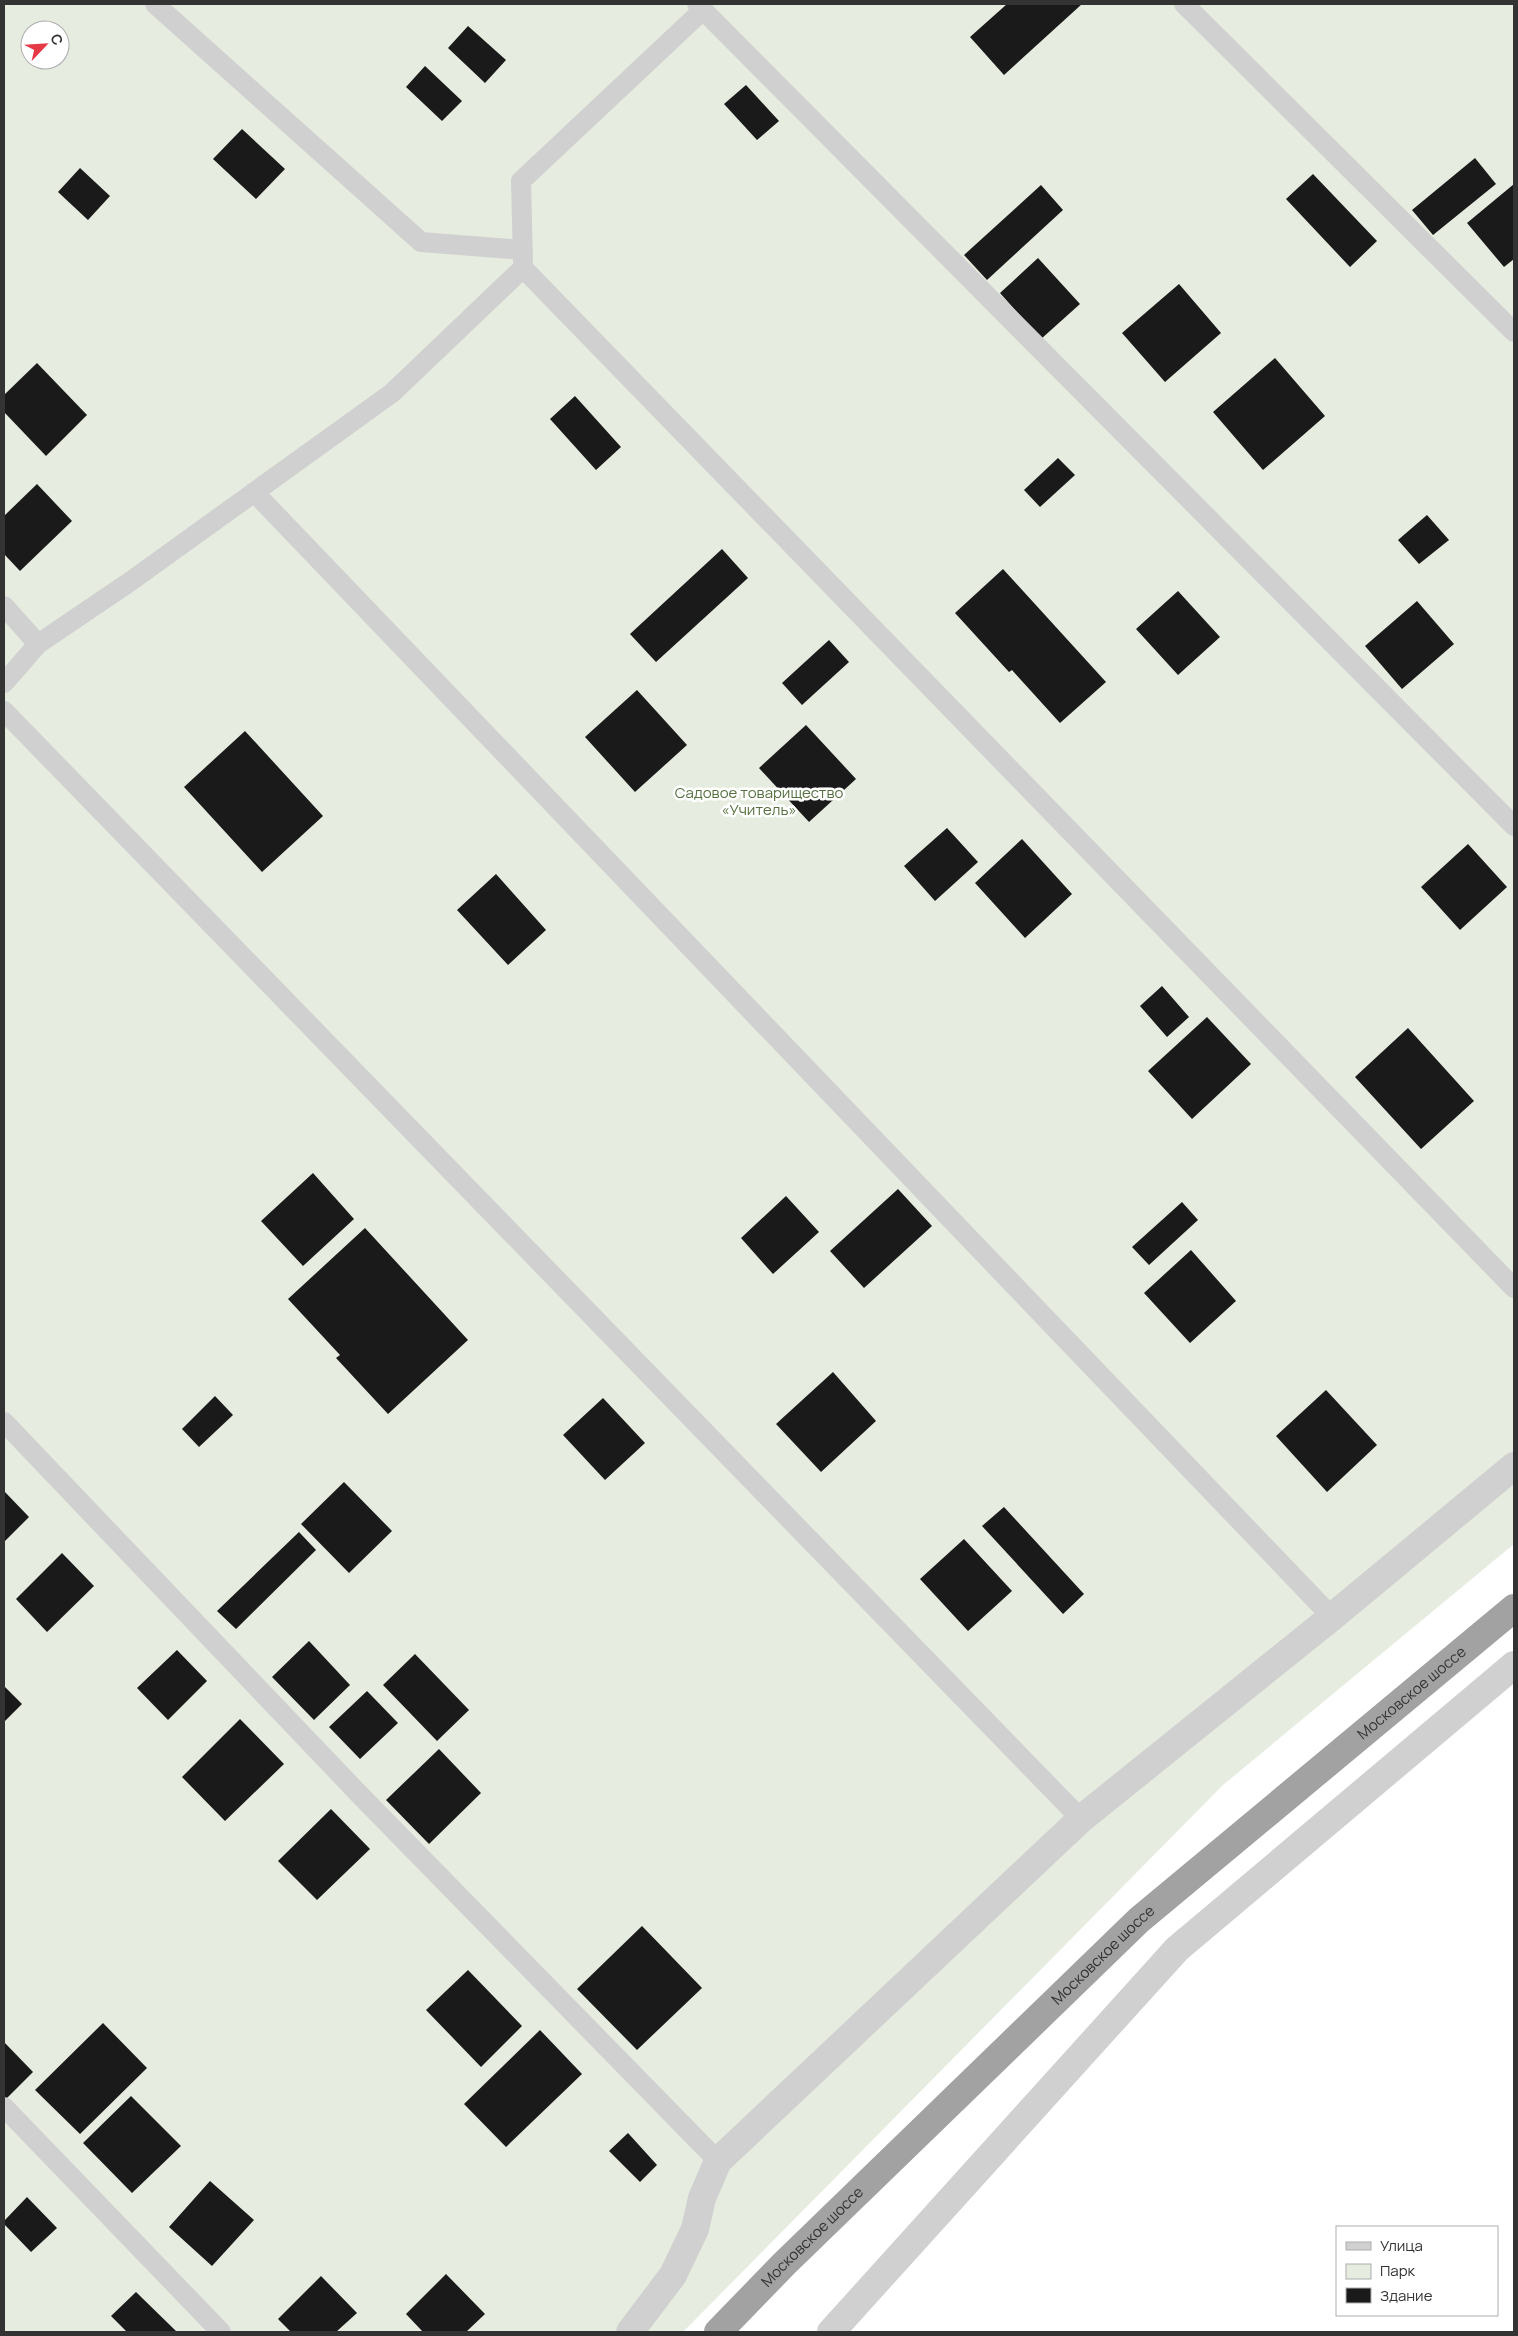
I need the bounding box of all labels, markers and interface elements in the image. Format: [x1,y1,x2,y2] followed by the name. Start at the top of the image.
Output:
[20,20,70,70] north arrow
[46,31,68,48] text: С
[675,782,843,820] park label: Садовое товарищество «Учитель»
[1353,1641,1471,1744] street label: Московское шоссе
[1047,1900,1159,2009] street label: Московское шоссе
[756,2181,868,2292] street label: Московское шоссе
[1336,2226,1498,2316] legend
[1380,2235,1423,2256] text: Улица
[1380,2260,1416,2281] text: Парк
[1380,2285,1433,2306] text: Здание

